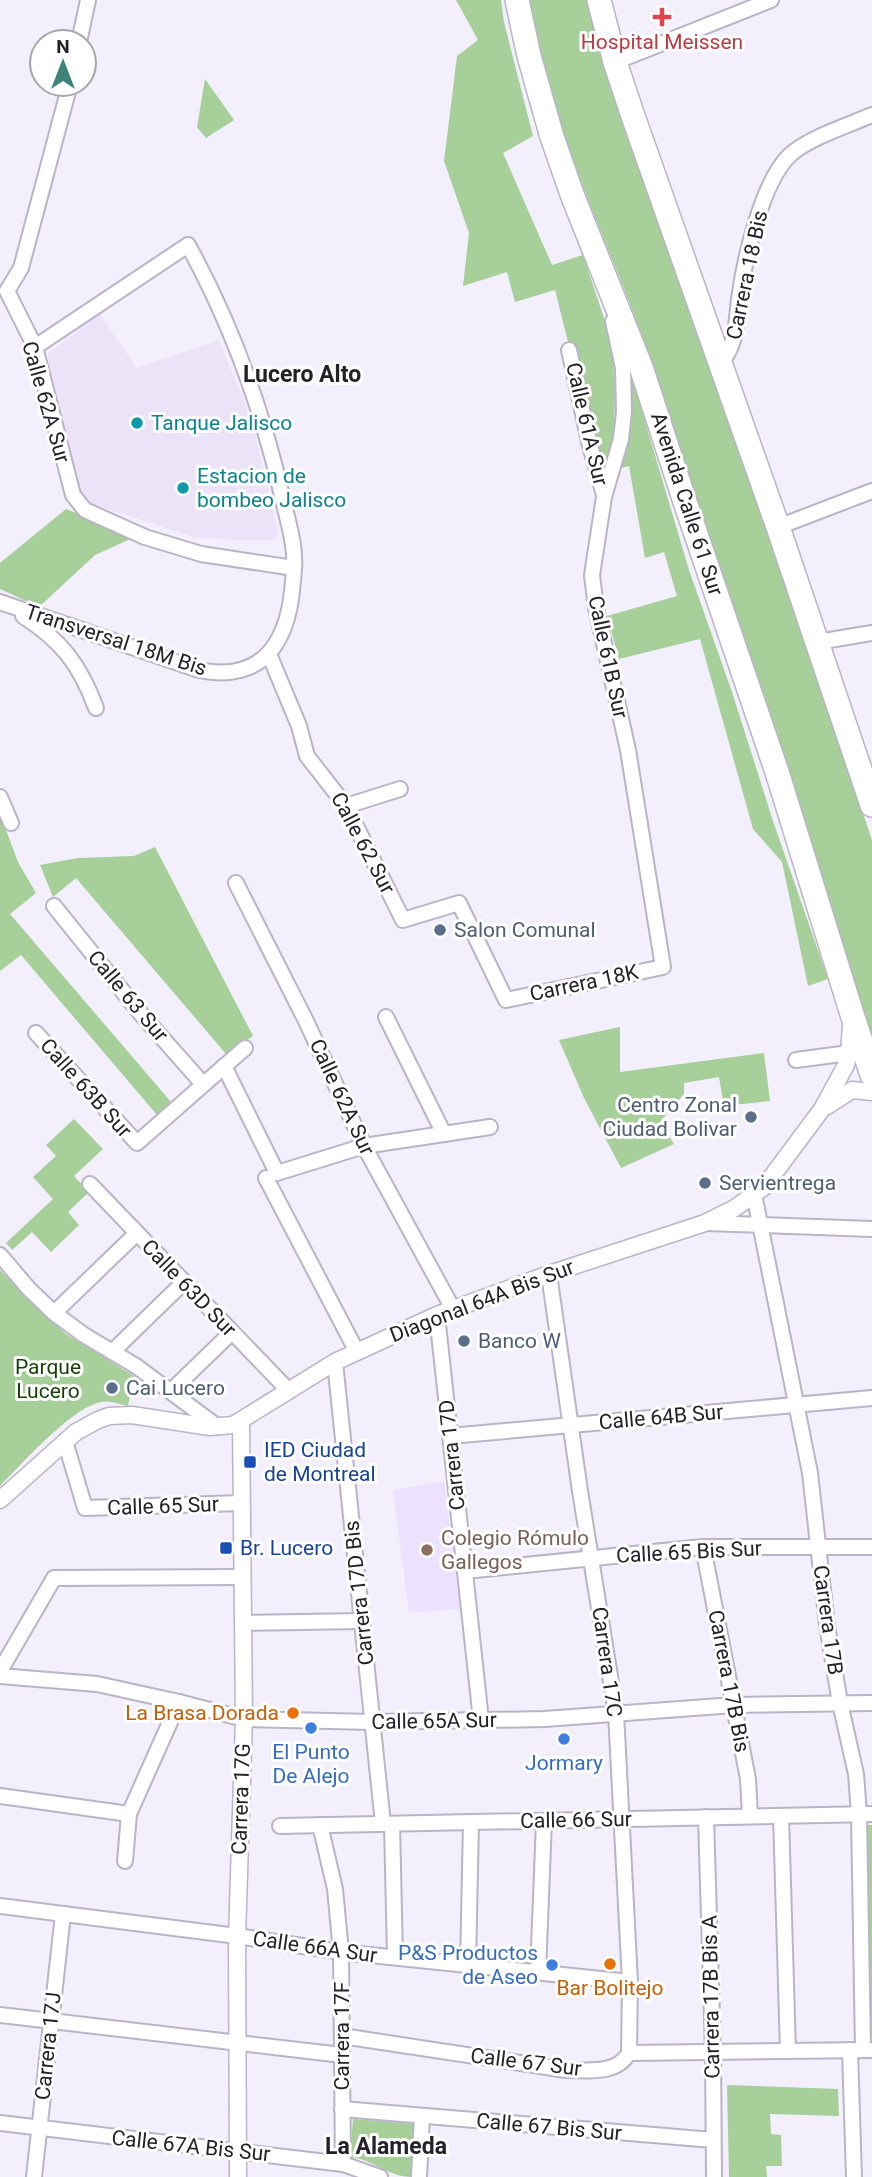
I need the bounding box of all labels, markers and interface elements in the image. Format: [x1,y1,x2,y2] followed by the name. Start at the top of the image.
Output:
[652,7,672,27] marker: Hospital Meissen
[28,28,98,98] north arrow
[581,30,743,54] place label: Hospital Meissen
[56,35,70,58] text: N
[722,208,772,342] street label: Carrera 18 Bis
[17,338,75,466] street label: Calle 62A Sur
[561,360,613,488] street label: Calle 61A Sur
[243,361,361,388] district label: Lucero Alto
[646,409,728,599] street label: Avenida Calle 61 Sur
[151,411,292,435] place label: Tanque Jalisco
[129,415,145,431] marker: Tanque Jalisco
[197,464,346,512] place label: Estacion de bombeo Jalisco
[175,480,191,496] marker: Estacion de bombeo Jalisco
[583,594,633,720] street label: Calle 61B Sur
[22,599,210,681] street label: Transversal 18M Bis
[326,788,400,898] street label: Calle 62 Sur
[454,918,596,942] place label: Salon Comunal
[432,922,448,938] marker: Salon Comunal
[83,946,173,1046] street label: Calle 63 Sur
[528,960,641,1006] street label: Carrera 18K
[35,1034,137,1142] street label: Calle 63B Sur
[305,1035,379,1159] street label: Calle 62A Sur
[602,1093,737,1141] place label: Centro Zonal Ciudad Bolivar
[743,1109,759,1125] marker: Centro Zonal Ciudad Bolivar
[719,1171,836,1195] place label: Servientrega
[697,1175,713,1191] marker: Servientrega
[137,1235,241,1341] street label: Calle 63D Sur
[387,1255,577,1347] street label: Diagonal 64A Bis Sur
[478,1329,561,1353] place label: Banco W
[456,1333,472,1349] marker: Banco W
[15,1355,81,1403] park label: Parque Lucero
[126,1376,225,1400] place label: Cai Lucero
[104,1380,120,1396] marker: Cai Lucero
[434,1399,470,1511] street label: Carrera 17D
[598,1400,724,1434] street label: Calle 64B Sur
[264,1438,376,1486] place label: IED Ciudad de Montreal
[242,1454,258,1470] marker: IED Ciudad de Montreal
[107,1492,219,1520] street label: Calle 65 Sur
[339,1520,379,1666] street label: Carrera 17D Bis
[441,1526,589,1574] place label: Colegio Rómulo Gallegos
[240,1536,333,1560] place label: Br. Lucero
[616,1536,762,1568] street label: Calle 65 Bis Sur
[218,1540,234,1556] marker: Br. Lucero
[419,1542,435,1558] marker: Colegio Rómulo Gallegos
[808,1564,848,1676] street label: Carrera 17B
[587,1605,627,1719] street label: Carrera 17C
[703,1608,755,1754] street label: Carrera 17B Bis
[125,1701,279,1725] place label: La Brasa Dorada
[285,1705,301,1721] marker: La Brasa Dorada
[371,1708,497,1734] street label: Calle 65A Sur
[303,1720,319,1736] marker: El Punto De Alejo
[556,1731,572,1747] marker: Jormary
[272,1740,350,1788] place label: El Punto De Alejo
[227,1743,255,1855] street label: Carrera 17G
[525,1751,603,1775] place label: Jormary
[520,1807,632,1833] street label: Calle 66 Sur
[698,1915,724,2079] street label: Carrera 17B Bis A
[251,1926,379,1968] street label: Calle 66A Sur
[398,1941,538,1989] place label: P&S Productos de Aseo
[602,1956,618,1972] marker: Bar Bolitejo
[544,1957,560,1973] marker: P&S Productos de Aseo
[556,1976,664,2000] place label: Bar Bolitejo
[330,1982,354,2090] street label: Carrera 17F
[30,1991,66,2101] street label: Carrera 17J
[469,2043,583,2081] street label: Calle 67 Sur
[475,2109,623,2145] street label: Calle 67 Bis Sur
[110,2126,272,2166] street label: Calle 67A Bis Sur
[325,2133,447,2160] district label: La Alameda

